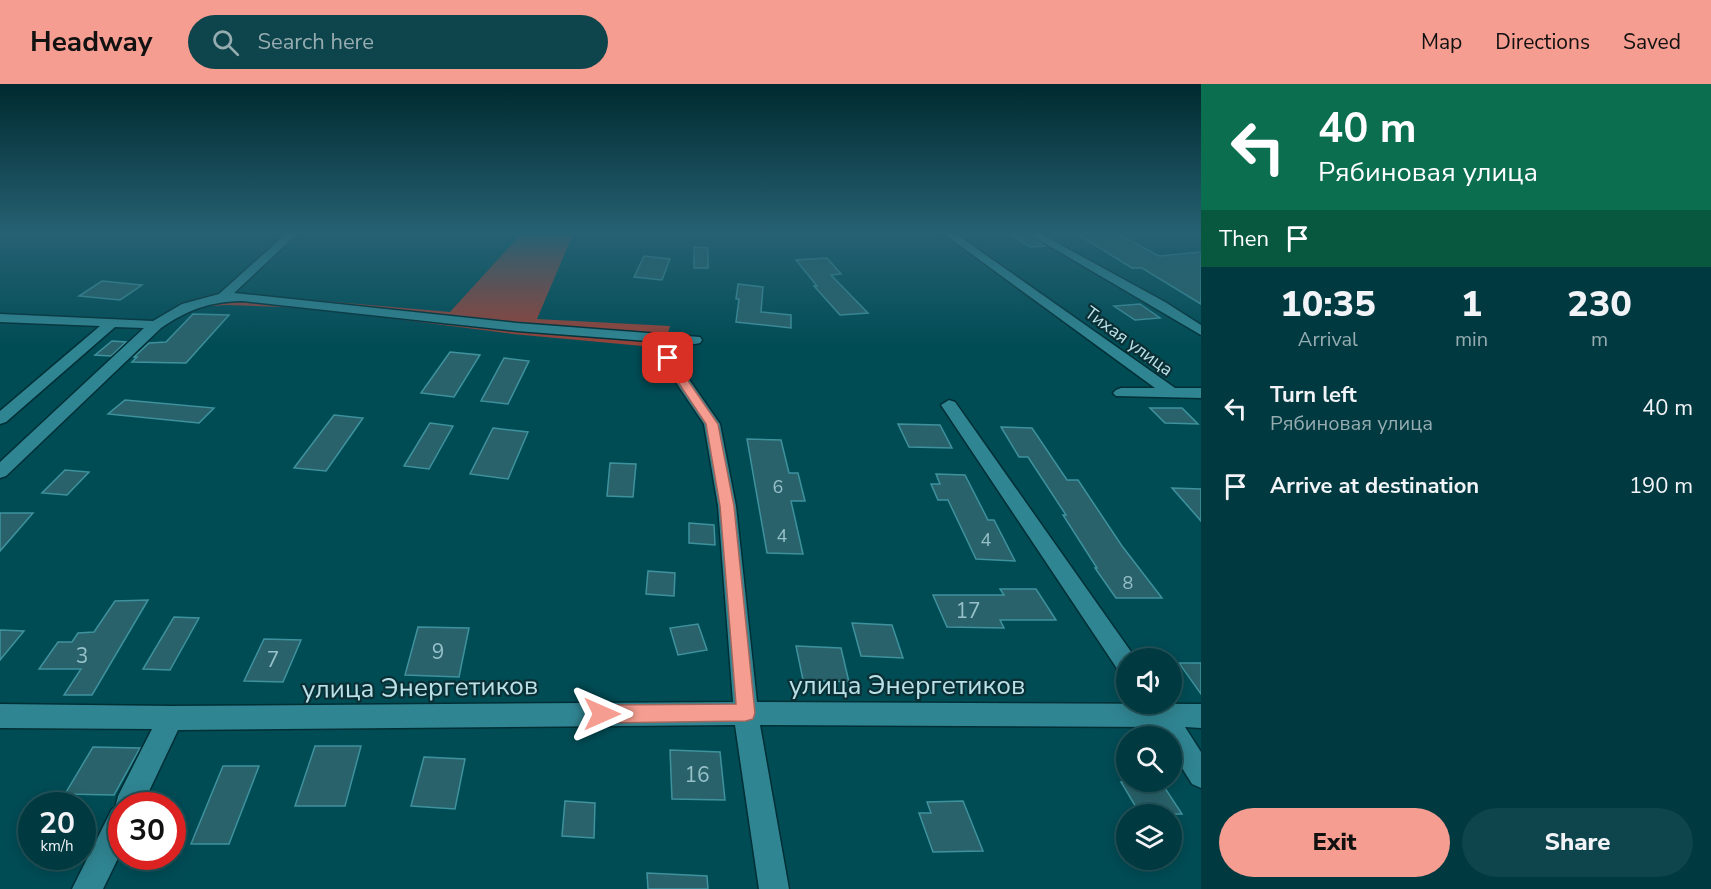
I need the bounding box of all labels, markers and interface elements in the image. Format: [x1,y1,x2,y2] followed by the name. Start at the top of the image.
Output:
[188,15,608,69] search box
[30,23,152,61] text: Headway
[209,26,242,59] icon: search
[257,27,374,57] text: Search here
[1421,28,1462,56] text: Map
[1495,28,1590,56] text: Directions
[1623,28,1681,56] text: Saved
[1318,100,1417,157] text: 40 m
[1219,108,1297,186] icon: left
[1318,154,1538,191] text: Рябиновая улица
[1281,222,1314,255] icon: arrive
[1219,224,1269,254] text: Then
[1280,280,1376,329] text: 10:35
[1461,280,1482,329] text: 1
[1567,280,1632,329] text: 230
[1080,301,1178,381] street label: Тихая улица
[1298,326,1358,353] text: Arrival
[1455,326,1488,353] text: min
[1591,326,1608,353] text: m
[642,332,693,383] pin
[651,341,684,374] icon: arrive
[1270,380,1357,410] text: Turn left
[1219,392,1252,425] icon: left
[1642,393,1693,423] text: 40 m
[1270,410,1433,437] text: Рябиновая улица
[1219,470,1252,503] icon: arrive
[1270,471,1479,501] text: Arrive at destination
[1629,471,1693,501] text: 190 m
[773,475,783,499] house number: 6
[777,524,788,548] house number: 4
[981,528,992,552] house number: 4
[1123,571,1133,595] house number: 8
[955,597,981,625] house number: 17
[432,638,444,666] house number: 9
[76,642,88,670] house number: 3
[267,646,279,674] house number: 7
[1116,648,1182,870] map controls
[1116,648,1182,714] button: sound
[302,668,538,707] street label: улица Энергетиков
[789,668,1025,703] street label: улица Энергетиков
[570,682,634,746] position arrow
[1116,726,1182,792] button: search
[684,761,710,789] house number: 16
[108,792,186,870] speed limit sign: 30
[39,803,75,844] text: 20
[1116,804,1182,870] button: layers
[1219,808,1450,877] button: Exit
[1462,808,1693,877] button: Share
[40,836,74,856] text: km/h

